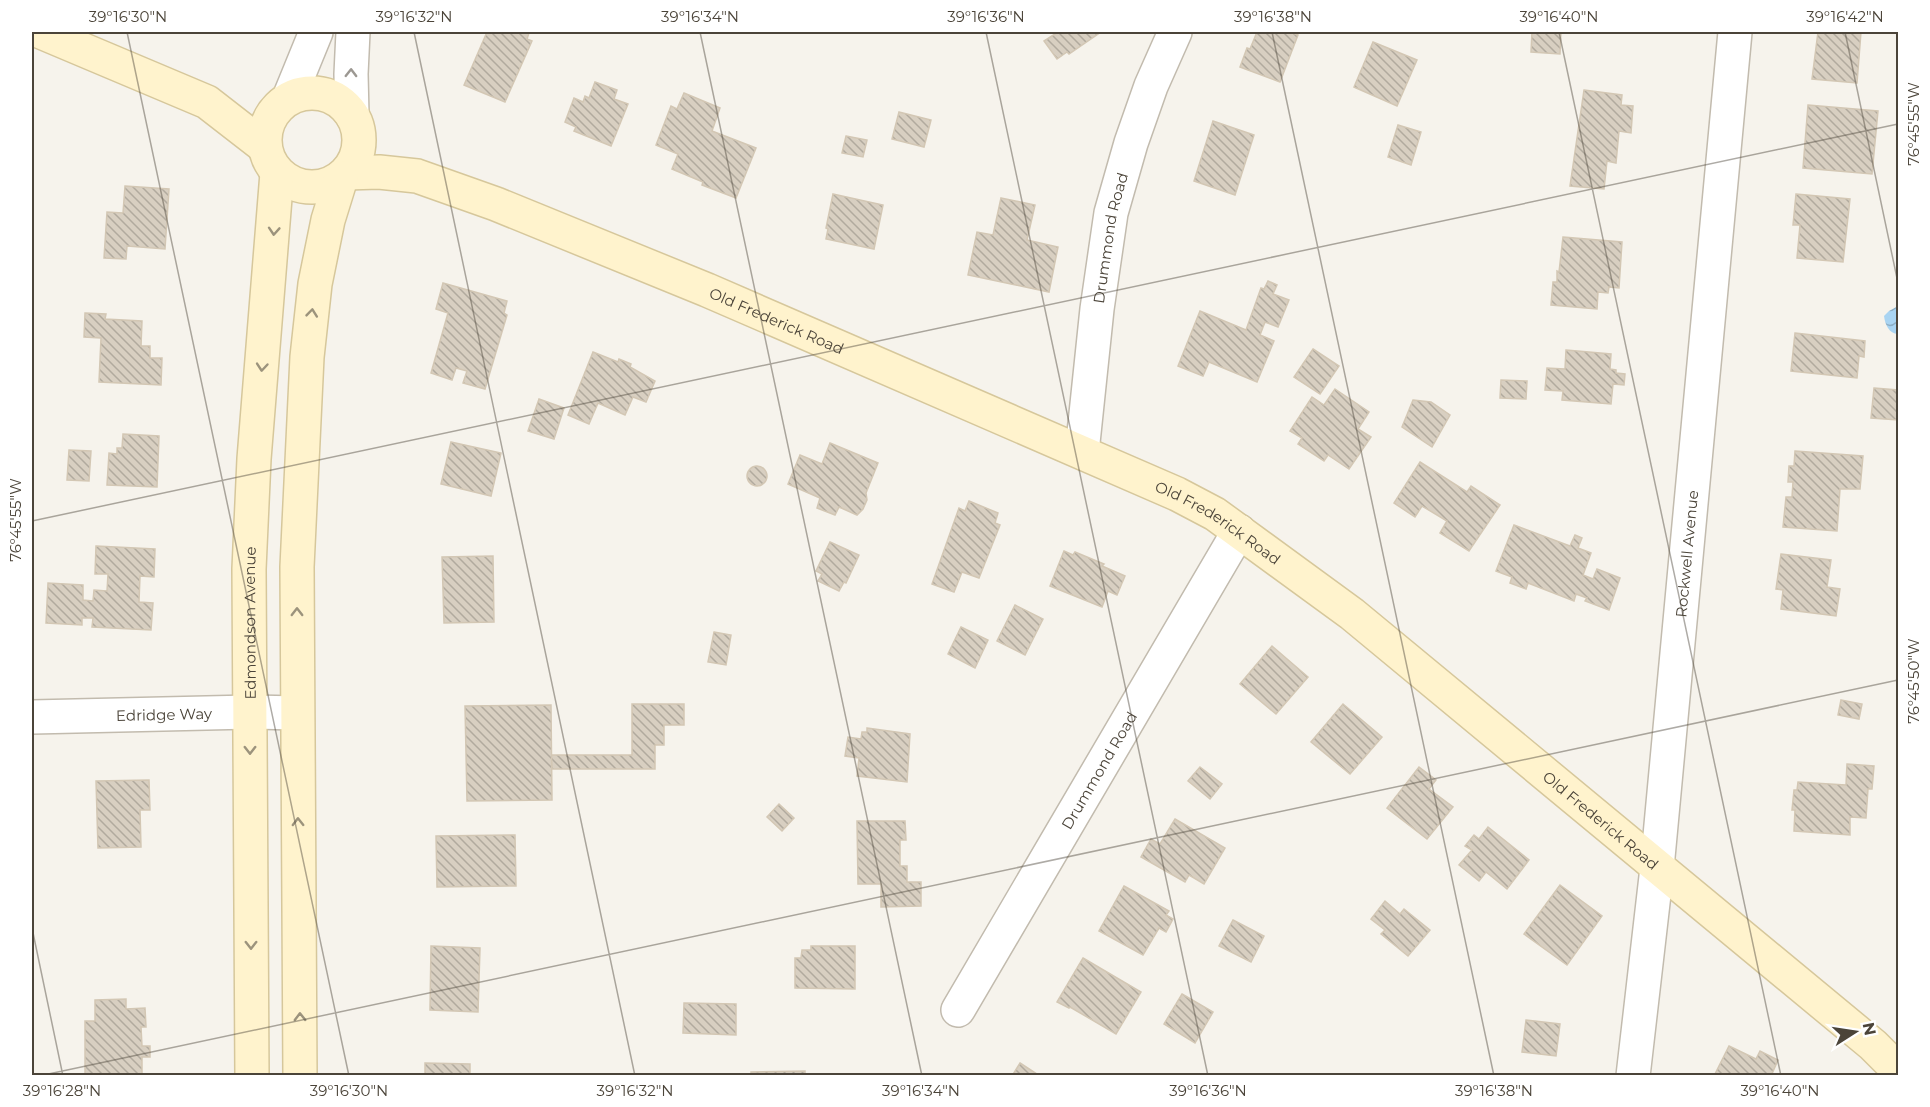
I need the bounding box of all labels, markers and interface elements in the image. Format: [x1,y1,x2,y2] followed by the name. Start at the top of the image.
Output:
[89,7,167,26] text: 39°16'30"N
[376,7,452,26] text: 39°16'32"N
[661,7,739,26] text: 39°16'34"N
[947,7,1025,26] text: 39°16'36"N
[1234,7,1312,26] text: 39°16'38"N
[1519,7,1599,26] text: 39°16'40"N
[1806,7,1884,26] text: 39°16'42"N
[345,69,357,78] one-way arrow
[1904,82,1923,166] text: 76°45'55"W
[1088,170,1132,305] street label: Drummond Road
[267,227,280,236] one-way arrow
[707,283,847,358] street label: Old Frederick Road
[305,308,317,317] one-way arrow
[256,362,269,371] one-way arrow
[1152,476,1285,568] street label: Old Frederick Road
[6,478,25,562] text: 76°45'55"W
[1671,489,1702,618] street label: Rockwell Avenue
[239,546,260,700] street label: Edmondson Avenue
[291,608,303,617] one-way arrow
[1904,638,1923,724] text: 76°45'50"W
[116,703,213,725] street label: Edridge Way
[1057,708,1141,832] street label: Drummond Road
[244,746,256,755] one-way arrow
[1539,767,1663,873] street label: Old Frederick Road
[292,818,304,827] one-way arrow
[245,941,257,950] one-way arrow
[1825,1002,1885,1062] north arrow
[293,1013,306,1022] one-way arrow
[1859,1021,1880,1037] text: N
[23,1081,101,1100] text: 39°16'28"N
[310,1081,388,1100] text: 39°16'30"N
[597,1081,673,1100] text: 39°16'32"N
[882,1081,960,1100] text: 39°16'34"N
[1169,1081,1247,1100] text: 39°16'36"N
[1455,1081,1533,1100] text: 39°16'38"N
[1740,1081,1820,1100] text: 39°16'40"N

